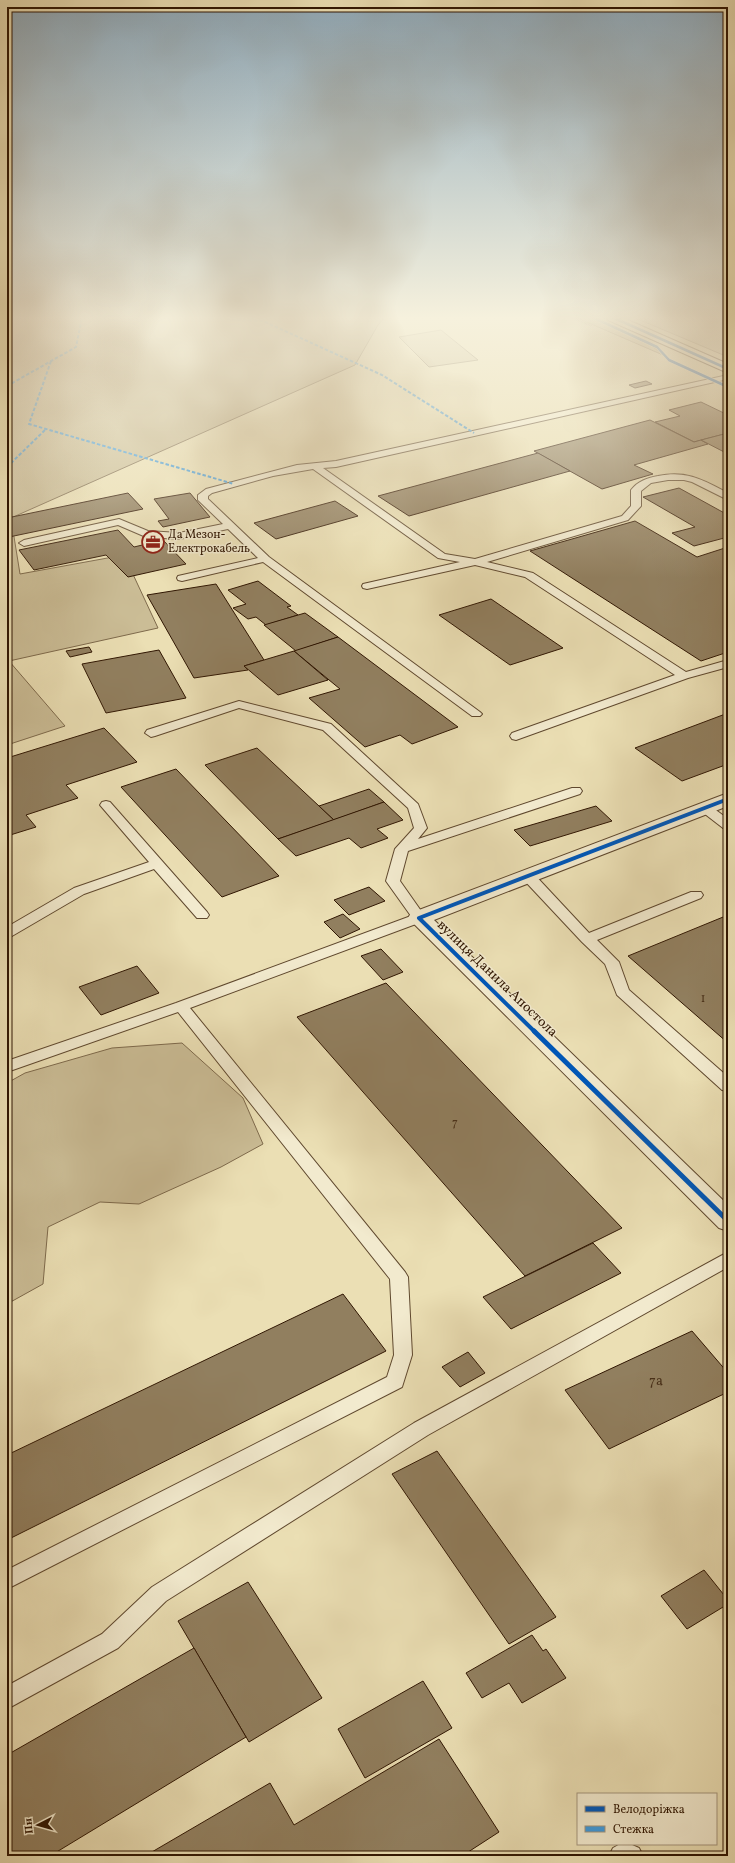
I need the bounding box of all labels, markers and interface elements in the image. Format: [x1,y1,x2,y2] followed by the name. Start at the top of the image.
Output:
[168,527,250,557] place label: Да Мезон- Електрокабель
[140,529,166,555] office icon: Да Мезон- Електрокабель
[432,916,562,1042] street label: вулиця Данила Апостола
[701,991,705,1007] house number: 1
[452,1115,458,1131] house number: 7
[649,1372,663,1391] house number: 7а
[577,1793,717,1845] legend
[613,1802,685,1818] text: Велодоріжка
[18,1805,58,1845] north arrow
[21,1817,38,1834] text: Пн
[613,1822,654,1838] text: Стежка

